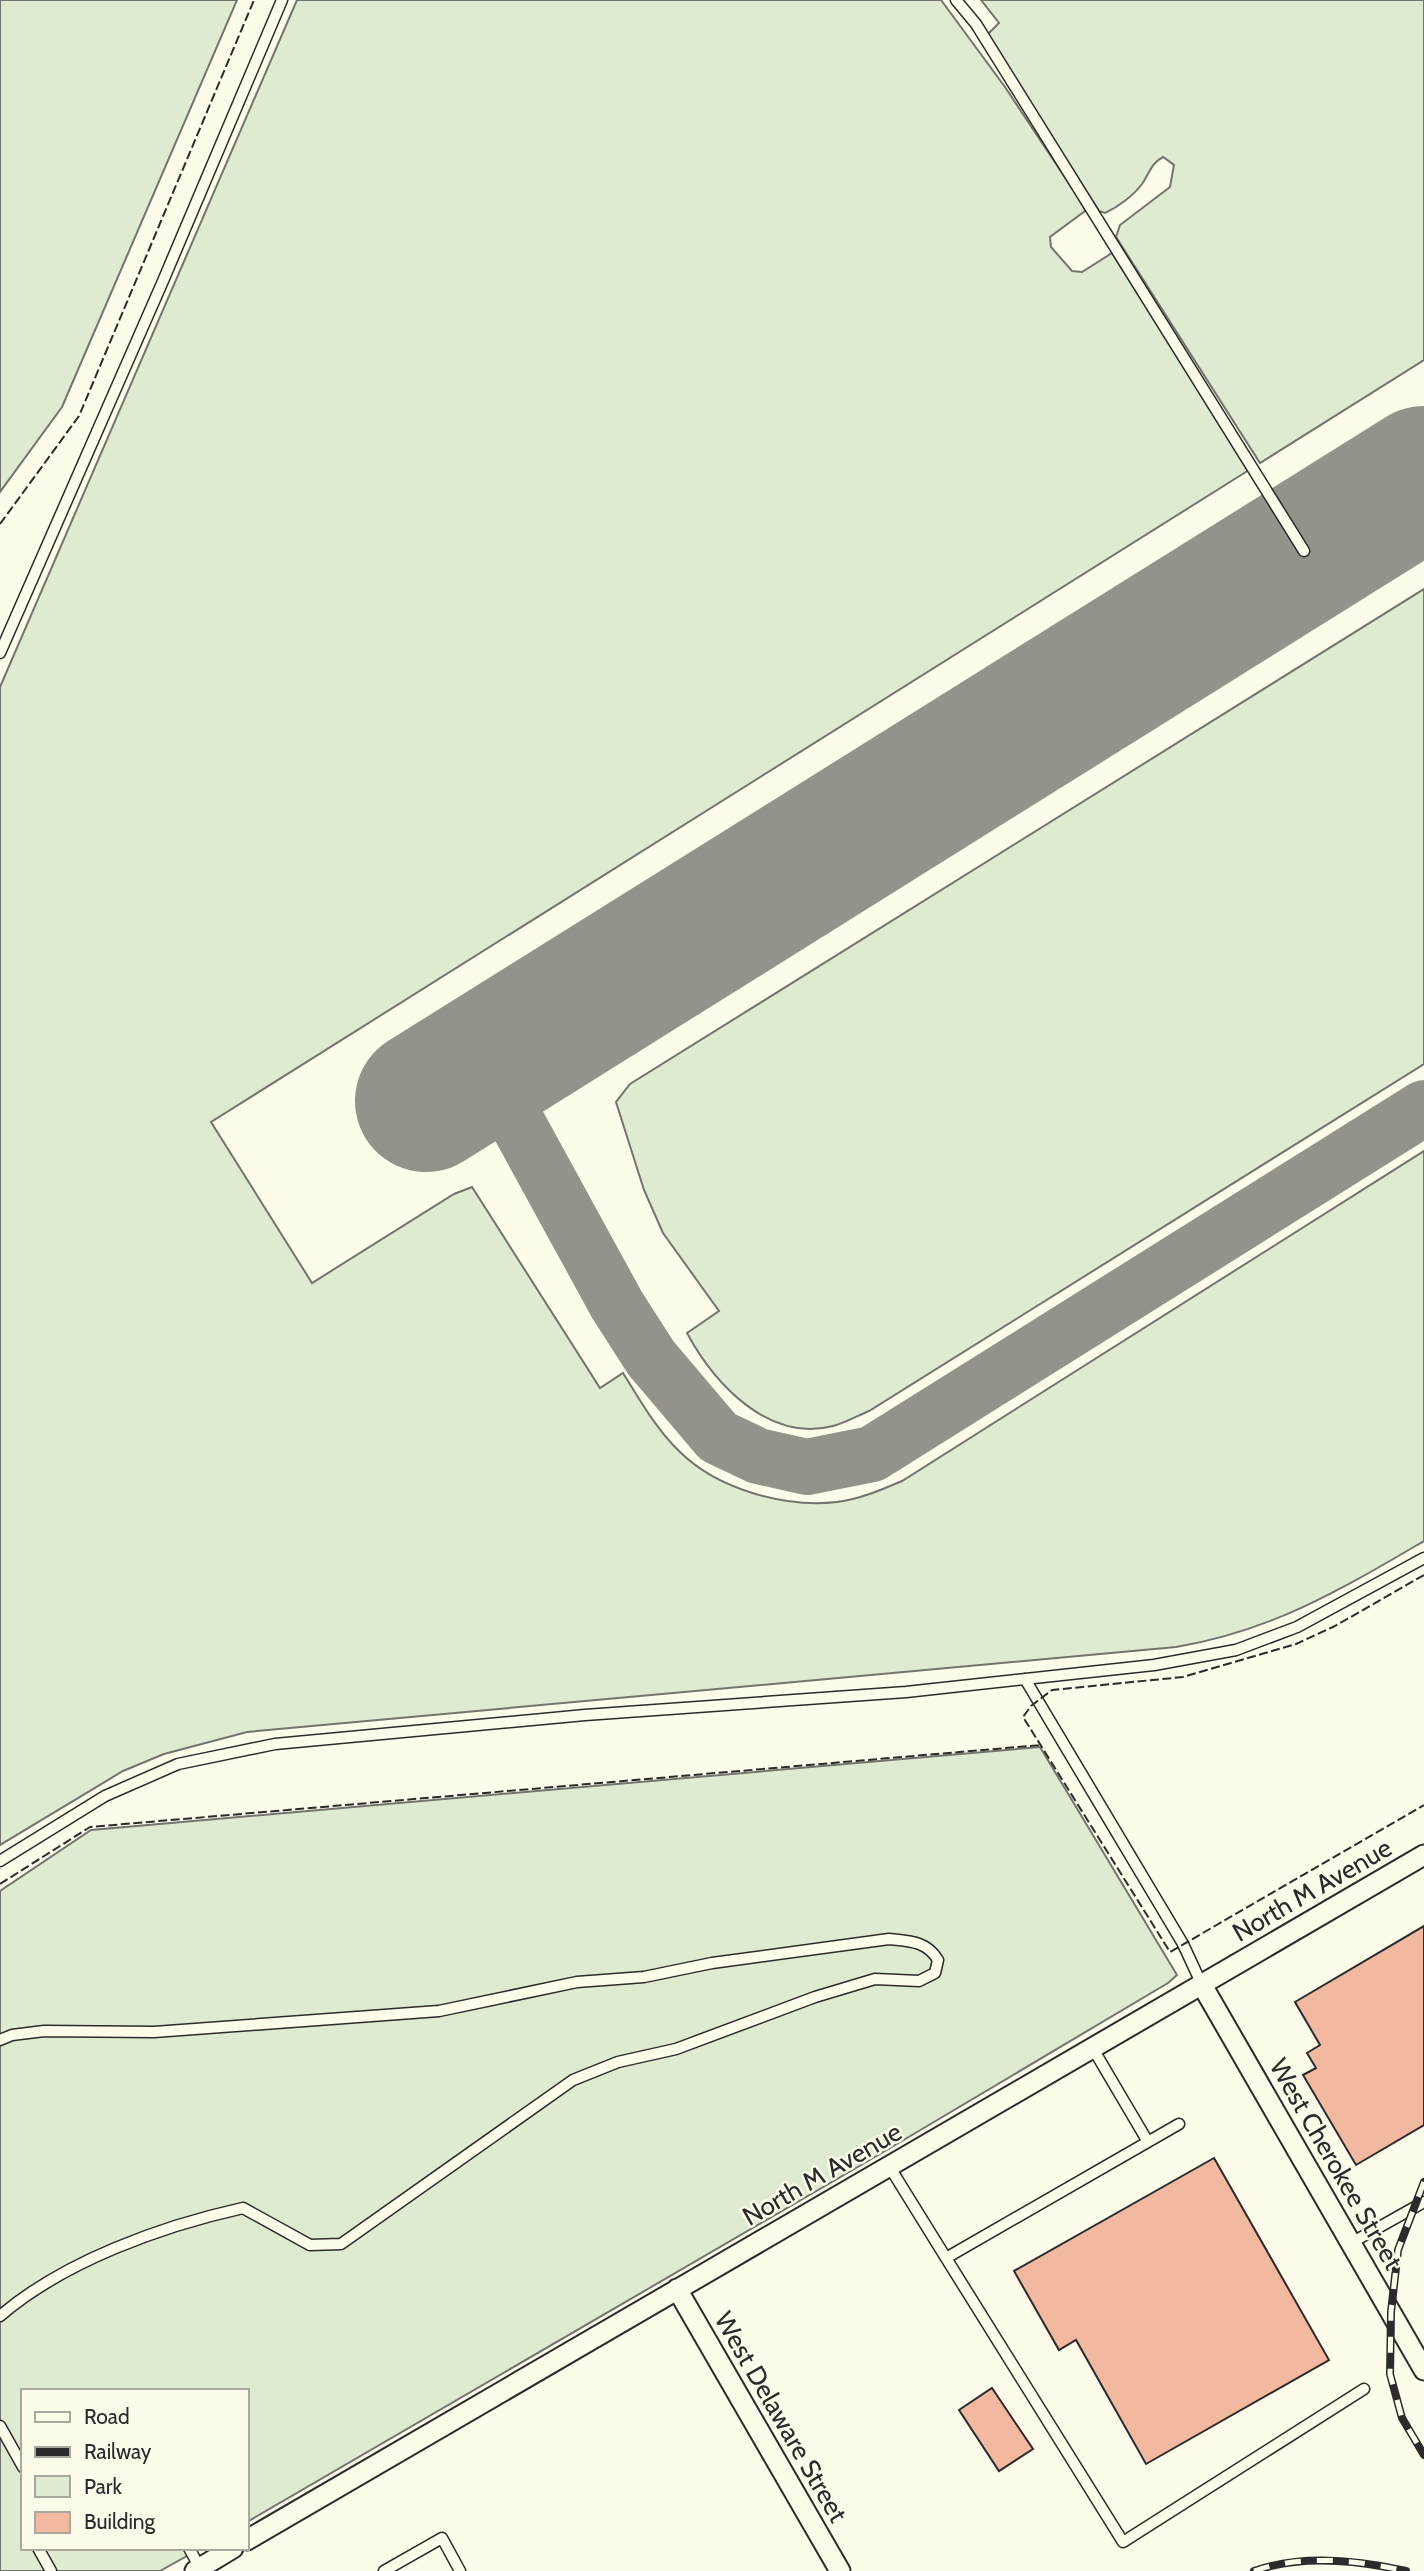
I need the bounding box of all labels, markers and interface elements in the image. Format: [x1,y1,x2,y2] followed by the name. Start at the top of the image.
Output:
[1227,1831,1397,1949] street label: North M Avenue
[1263,2053,1410,2275] street label: West Cherokee Street
[737,2115,907,2233] street label: North M Avenue
[708,2306,854,2528] street label: West Delaware Street
[21,2389,248,2550] legend
[84,2404,130,2429] text: Road
[84,2439,152,2464] text: Railway
[84,2474,122,2499] text: Park
[84,2509,156,2534] text: Building

